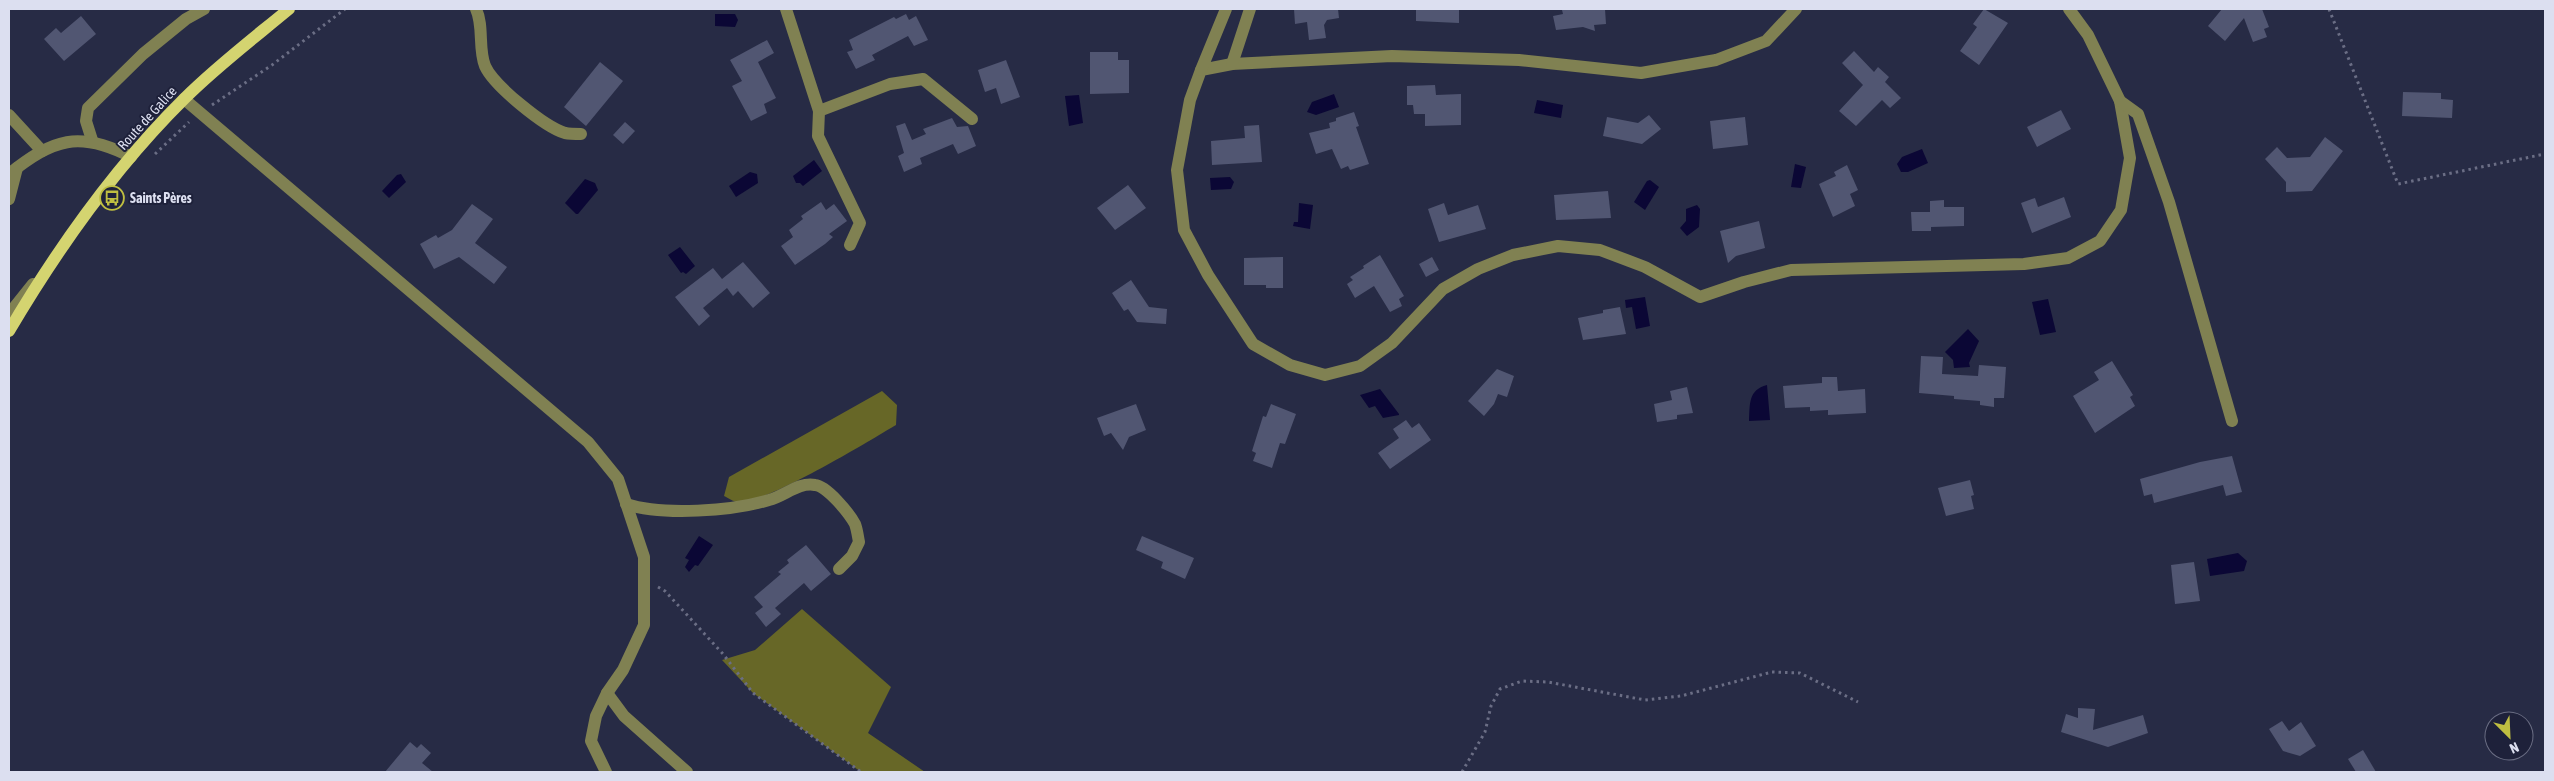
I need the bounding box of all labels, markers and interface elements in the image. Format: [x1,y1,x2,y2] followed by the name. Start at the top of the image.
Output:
[114,83,180,153] street label: Route de Galice
[99,185,125,211] bus stop icon: Saints Pères
[130,190,192,206] place label: Saints Pères
[2484,711,2534,761] north arrow
[2507,739,2521,757] text: N

